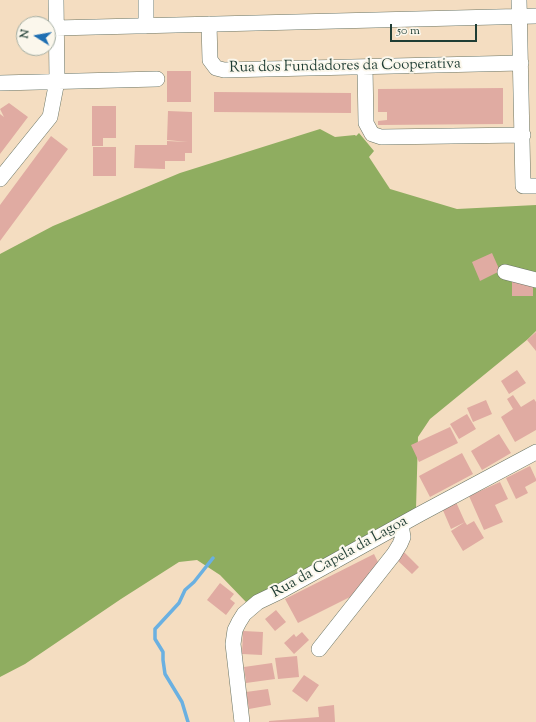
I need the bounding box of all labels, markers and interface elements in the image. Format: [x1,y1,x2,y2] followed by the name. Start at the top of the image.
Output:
[16,16,56,56] north arrow
[392,16,479,42] scale bar
[397,22,420,40] text: 50 m
[17,28,34,40] text: N
[229,56,461,78] street label: Rua dos Fundadores da Cooperativa
[269,513,411,603] street label: Rua da Capela da Lagoa

